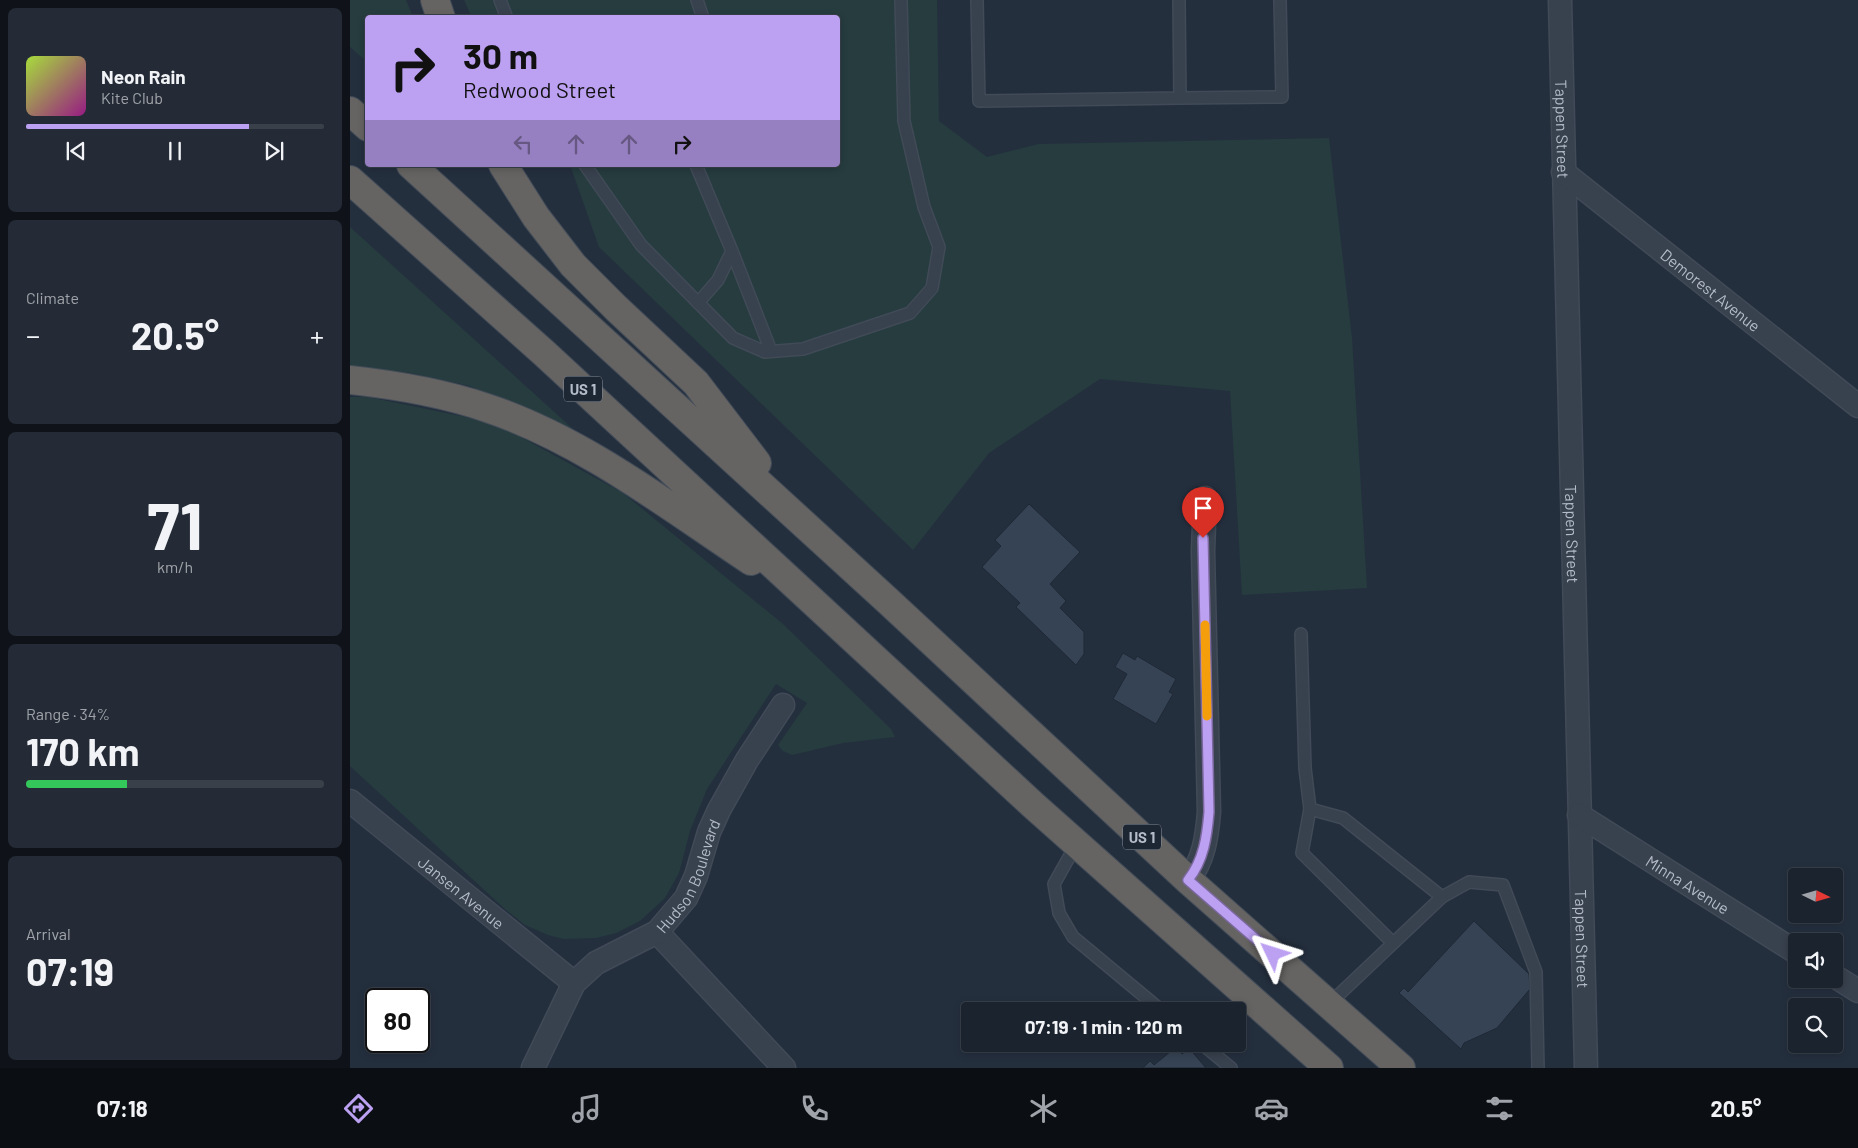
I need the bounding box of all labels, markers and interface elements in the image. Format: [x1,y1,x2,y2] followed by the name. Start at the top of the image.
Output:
[463,34,538,76] text: 30 m
[380,35,445,100] icon: right
[101,65,186,88] text: Neon Rain
[463,76,616,102] text: Redwood Street
[1552,79,1574,179] street label: Tappen Street
[101,88,163,107] text: Kite Club
[509,130,537,158] icon: left
[562,130,590,158] icon: ahead
[615,130,643,158] icon: ahead
[668,130,696,158] icon: right
[62,137,90,165] icon: previous
[161,137,189,165] icon: pause
[260,137,288,165] icon: next
[1657,244,1765,335] street label: Demorest Avenue
[26,288,79,307] text: Climate
[131,312,219,358] text: 20.5°
[26,318,40,352] text: −
[310,318,324,352] text: +
[564,376,602,402] road number: US 1
[1562,484,1584,583] street label: Tappen Street
[147,485,203,563] text: 71
[1182,487,1224,538] pin
[1189,494,1217,522] icon: arrive
[157,557,193,576] text: km/h
[26,704,110,723] text: Range · 34%
[26,728,140,774] text: 170 km
[652,816,723,936] street label: Hudson Boulevard
[1123,824,1161,850] road number: US 1
[1643,850,1733,917] street label: Minna Avenue
[415,851,508,932] street label: Jansen Avenue
[1788,868,1842,922] north arrow
[1788,868,1843,1053] map controls
[1572,889,1594,988] street label: Tappen Street
[26,924,71,943] text: Arrival
[1246,927,1298,979] position arrow
[1788,933,1843,988] button: sound
[26,948,114,994] text: 07:19
[365,988,430,1053] speed limit sign: 80
[1788,998,1843,1053] button: search
[1025,1015,1182,1038] text: 07:19 · 1 min · 120 m
[341,1091,376,1126] icon: directions
[569,1091,604,1126] icon: music
[797,1091,832,1126] icon: phone
[1026,1091,1061,1126] icon: climate
[1254,1091,1289,1126] icon: car
[1482,1091,1517,1126] icon: filters
[97,1095,148,1121] text: 07:18
[1710,1095,1761,1121] text: 20.5°

